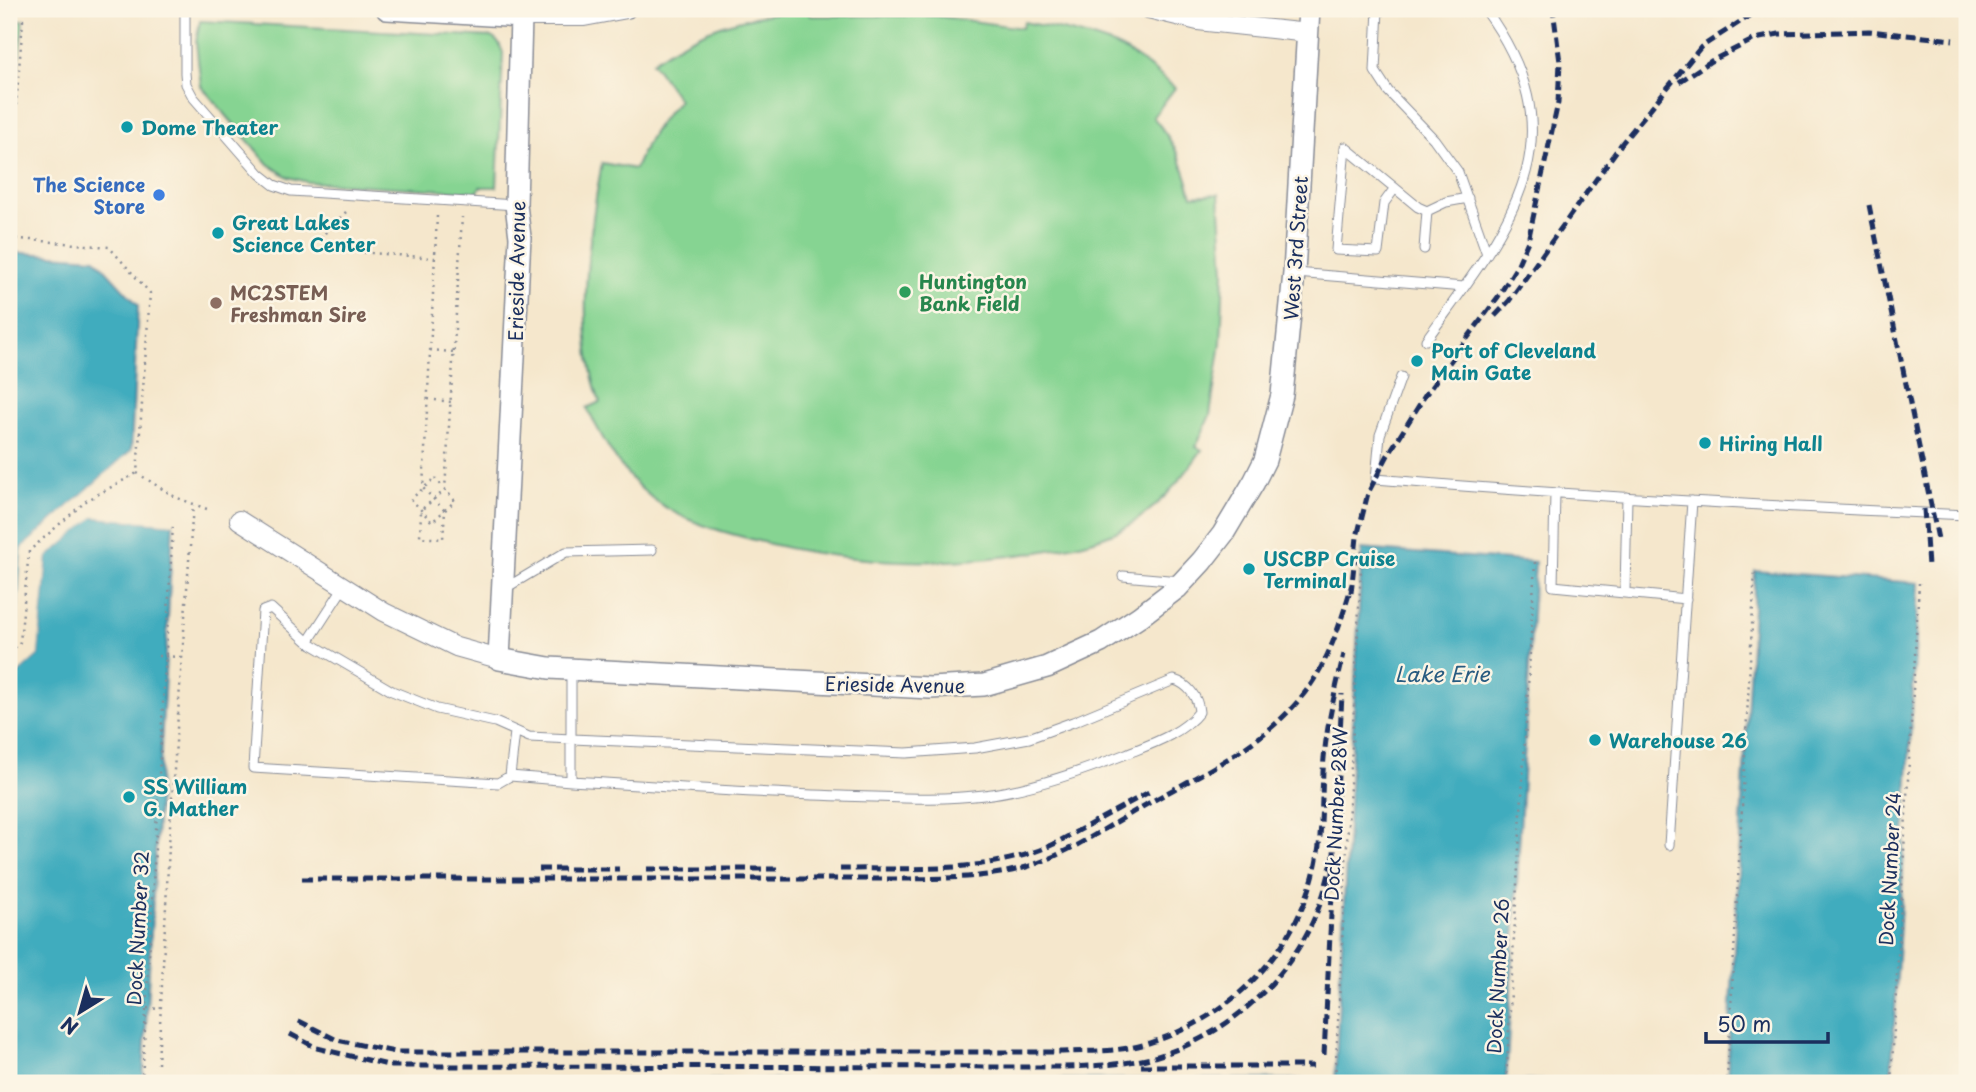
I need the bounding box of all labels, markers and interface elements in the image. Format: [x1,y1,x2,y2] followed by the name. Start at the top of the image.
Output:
[141,113,279,141] place label: Dome Theater
[119,119,135,135] marker: Dome Theater
[33,170,145,220] place label: The Science Store
[1276,175,1314,321] street label: West 3rd Street
[151,187,167,203] marker: The Science Store
[501,201,531,341] street label: Erieside Avenue
[232,208,376,258] place label: Great Lakes Science Center
[210,225,226,241] marker: Great Lakes Science Center
[919,267,1027,317] place label: Huntington Bank Field
[230,278,367,328] place label: MC2STEM Freshman Sire
[897,284,913,300] marker: Huntington Bank Field
[208,295,224,311] marker: MC2STEM Freshman Sire
[1431,336,1597,386] place label: Port of Cleveland Main Gate
[1409,353,1425,369] marker: Port of Cleveland Main Gate
[1719,429,1822,457] place label: Hiring Hall
[1697,435,1713,451] marker: Hiring Hall
[1263,544,1395,594] place label: USCBP Cruise Terminal
[1241,561,1257,577] marker: USCBP Cruise Terminal
[1395,657,1491,689] water label: Lake Erie
[825,669,965,699] street label: Erieside Avenue
[1316,726,1354,902] street label: Dock Number 28W
[1609,726,1747,754] place label: Warehouse 26
[1587,732,1603,748] marker: Warehouse 26
[143,772,247,822] place label: SS William G. Mather
[121,789,137,805] marker: SS William G. Mather
[1871,792,1907,946] street label: Dock Number 24
[119,850,155,1006] street label: Dock Number 32
[1479,898,1515,1054] street label: Dock Number 26
[46,976,116,1046] north arrow
[1706,1001,1829,1045] scale bar
[1717,1007,1771,1039] text: 50 m
[55,1011,84,1042] text: N

